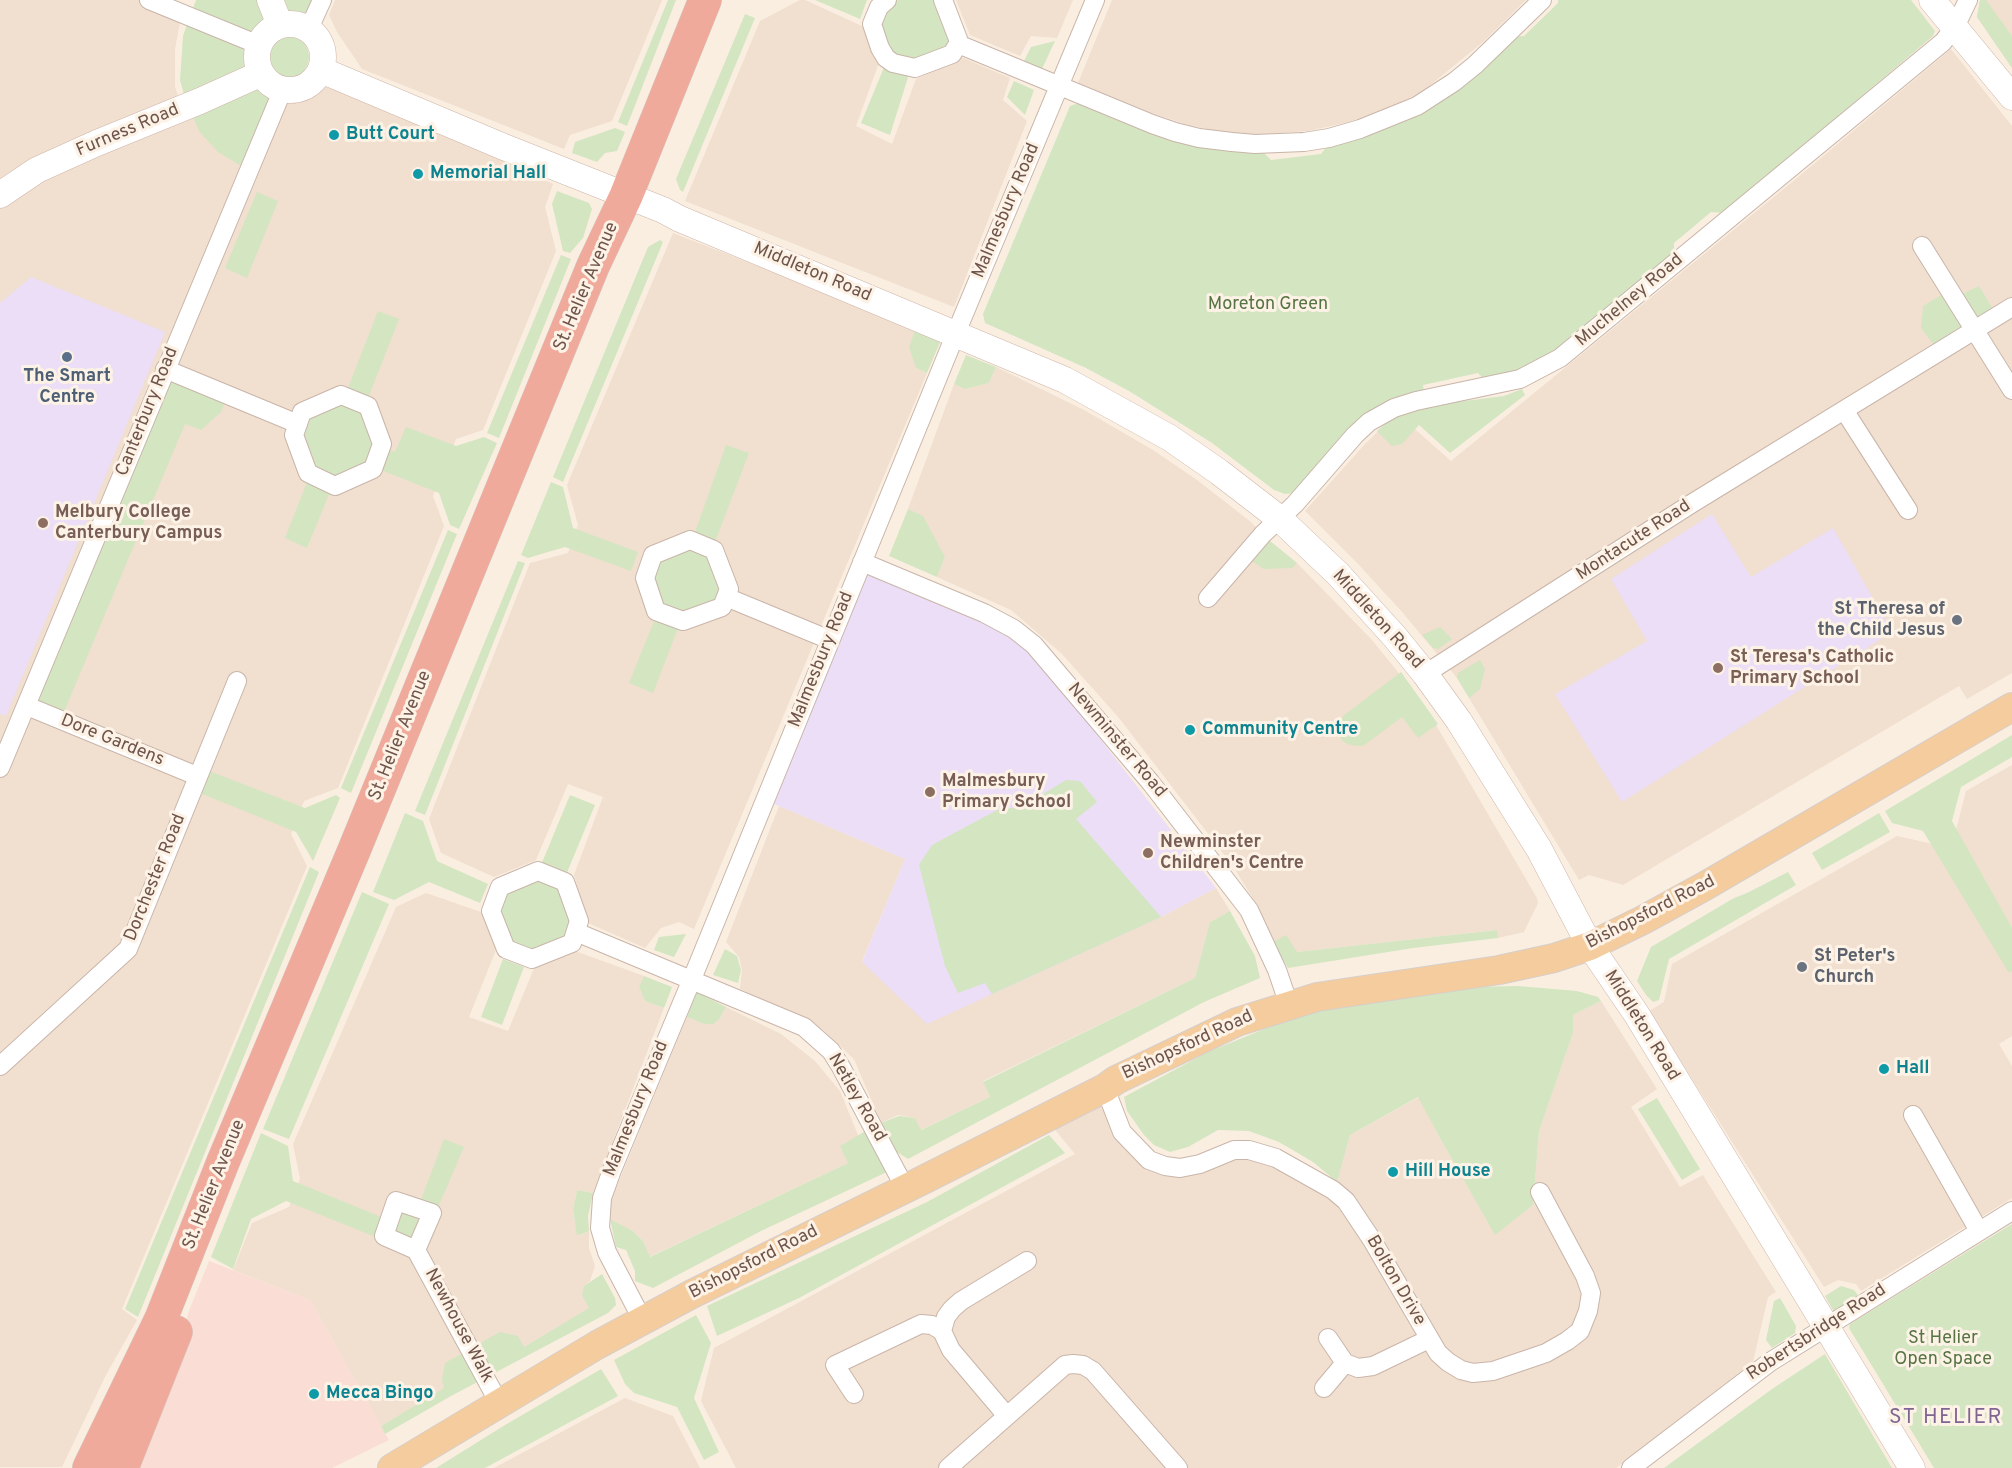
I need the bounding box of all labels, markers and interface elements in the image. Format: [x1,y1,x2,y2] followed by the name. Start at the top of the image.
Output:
[73,100,183,162] street label: Furness Road
[346,124,435,146] place label: Butt Court
[327,128,341,142] marker: Butt Court
[969,140,1045,282] street label: Malmesbury Road
[430,163,546,185] place label: Memorial Hall
[411,167,425,181] marker: Memorial Hall
[550,219,624,355] street label: St. Helier Avenue
[750,238,874,308] street label: Middleton Road
[1572,250,1688,352] street label: Muchelney Road
[1208,294,1328,316] park label: Moreton Green
[112,344,184,480] street label: Canterbury Road
[60,350,74,364] marker: The Smart Centre
[23,366,111,409] place label: The Smart Centre
[1573,496,1695,586] street label: Montacute Road
[55,502,222,544] place label: Melbury College Canterbury Campus
[36,516,50,530] marker: Melbury College Canterbury Campus
[1327,566,1427,674] street label: Middleton Road
[785,589,859,731] street label: Malmesbury Road
[1818,599,1945,642] place label: St Theresa of the Child Jesus
[1950,613,1964,627] marker: St Theresa of the Child Jesus
[1730,647,1894,690] place label: St Teresa's Catholic Primary School
[1711,661,1725,675] marker: St Teresa's Catholic Primary School
[365,668,437,804] street label: St. Helier Avenue
[1062,679,1170,803] street label: Newminster Road
[57,710,167,772] street label: Dore Gardens
[1202,719,1358,741] place label: Community Centre
[1183,723,1197,737] marker: Community Centre
[942,771,1071,814] place label: Malmesbury Primary School
[923,785,937,799] marker: Malmesbury Primary School
[121,811,191,945] street label: Dorchester Road
[1160,832,1304,874] place label: Newminster Children's Centre
[1141,846,1155,860] marker: Newminster Children's Centre
[1583,871,1719,955] street label: Bishopsford Road
[1814,946,1895,988] place label: St Peter's Church
[1795,960,1809,974] marker: St Peter's Church
[1598,967,1684,1085] street label: Middleton Road
[1119,1006,1257,1086] street label: Bishopsford Road
[600,1038,674,1180] street label: Malmesbury Road
[822,1050,890,1146] street label: Netley Road
[1896,1058,1930,1080] place label: Hall
[1877,1062,1891,1076] marker: Hall
[179,1117,251,1253] street label: St. Helier Avenue
[1405,1161,1491,1183] place label: Hill House
[1386,1165,1400,1179] marker: Hill House
[686,1221,822,1305] street label: Bishopsford Road
[1361,1232,1429,1330] street label: Bolton Drive
[419,1265,497,1387] street label: Newhouse Walk
[1743,1280,1891,1386] street label: Robertsbridge Road
[1894,1328,1992,1370] park label: St Helier Open Space
[326,1383,433,1405] place label: Mecca Bingo
[307,1387,321,1401] marker: Mecca Bingo
[1889,1406,2003,1432] district label: ST HELIER

